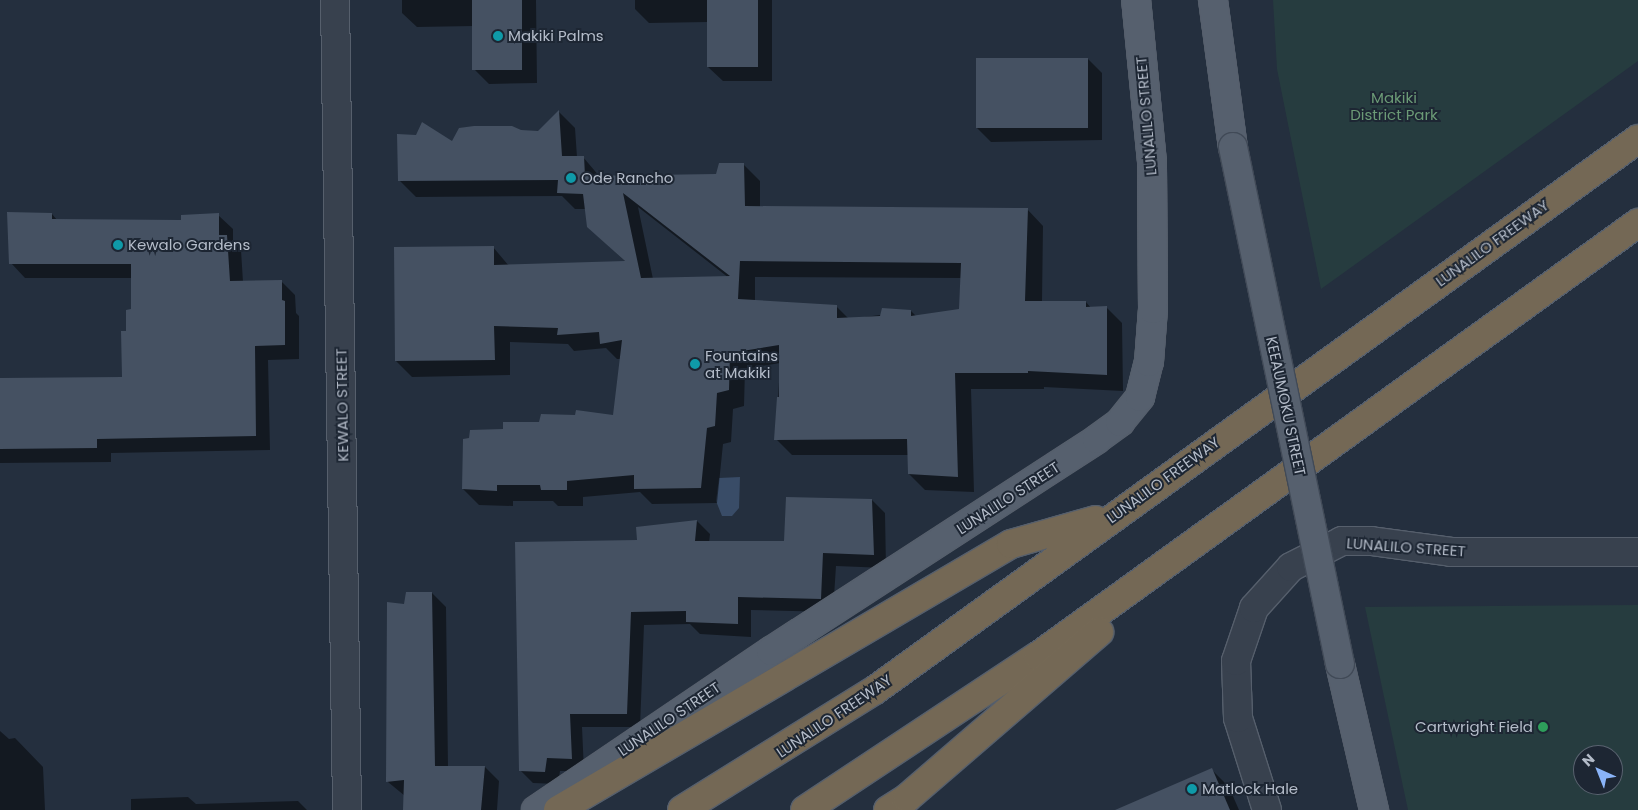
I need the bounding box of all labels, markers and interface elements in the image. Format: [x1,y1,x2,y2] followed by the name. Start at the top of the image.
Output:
[508,27,604,45] place label: Makiki Palms
[492,30,504,42] marker: Makiki Palms
[1132,56,1160,176] street label: LUNALILO STREET
[1350,88,1438,123] park label: Makiki District Park
[581,169,673,187] place label: Ode Rancho
[565,172,577,184] marker: Ode Rancho
[1432,196,1552,290] street label: LUNALILO FREEWAY
[128,236,250,254] place label: Kewalo Gardens
[112,239,124,251] marker: Kewalo Gardens
[1262,335,1310,477] street label: KEEAUMOKU STREET
[705,346,778,381] place label: Fountains at Makiki
[332,348,352,462] street label: KEWALO STREET
[689,358,701,370] marker: Fountains at Makiki
[1103,433,1223,527] street label: LUNALILO FREEWAY
[953,458,1063,538] street label: LUNALILO STREET
[1346,534,1466,560] street label: LUNALILO STREET
[773,671,895,761] street label: LUNALILO FREEWAY
[615,678,723,760] street label: LUNALILO STREET
[1415,718,1533,736] place label: Cartwright Field
[1537,721,1549,733] marker: Cartwright Field
[1573,745,1623,795] north arrow
[1578,749,1599,771] text: N
[1202,780,1298,798] place label: Matlock Hale
[1186,783,1198,795] marker: Matlock Hale

